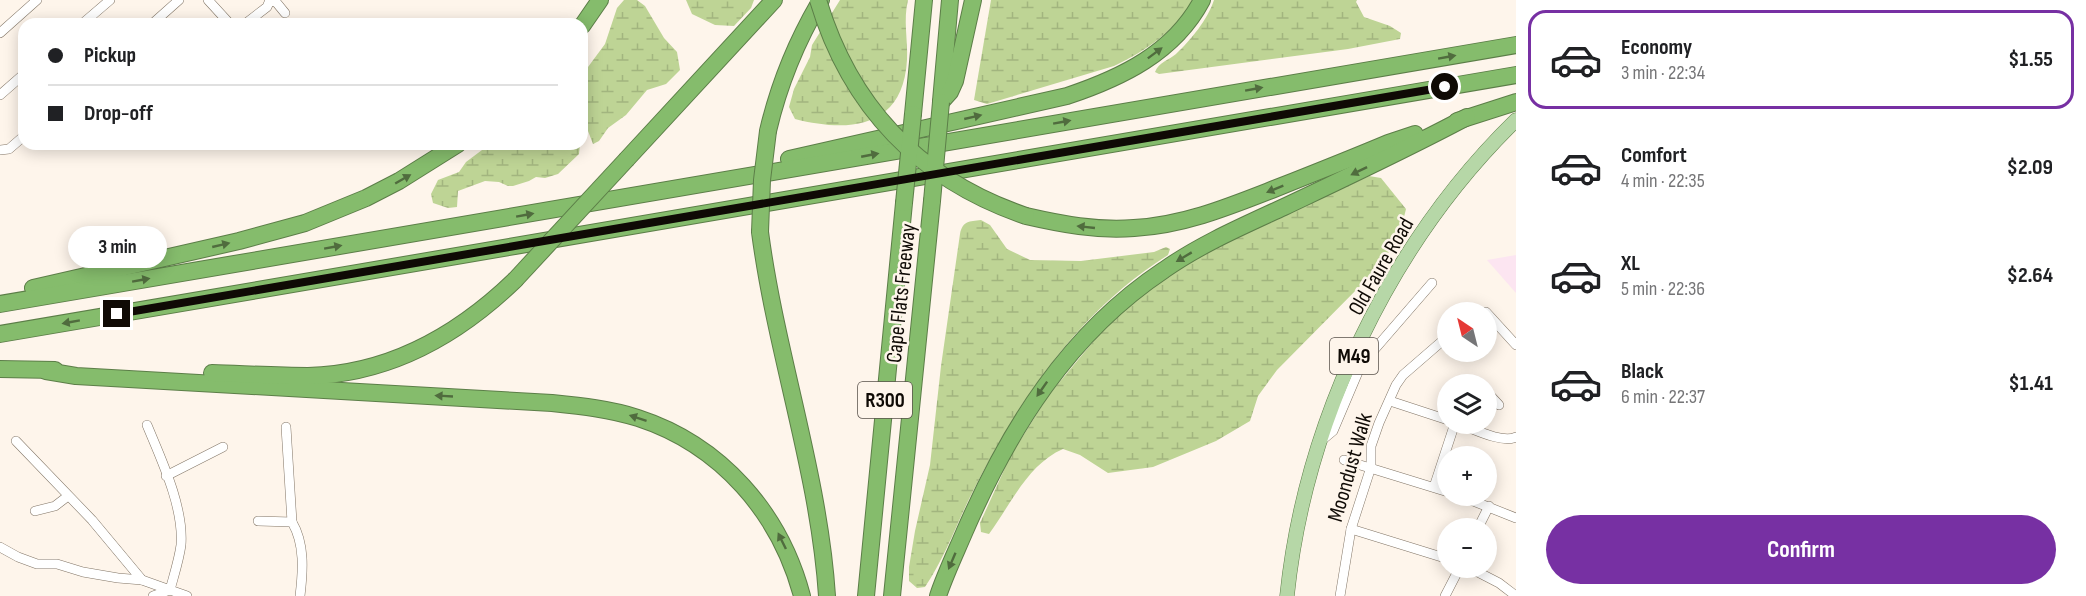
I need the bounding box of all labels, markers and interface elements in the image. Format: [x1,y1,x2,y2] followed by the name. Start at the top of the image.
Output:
[1549,33,1603,87] icon: car
[1621,34,1692,61] text: Economy
[84,42,136,69] text: Pickup
[2008,46,2053,73] text: $1.55
[1148,48,1163,60] one-way arrow
[1437,52,1456,61] one-way arrow
[1621,61,1705,85] text: 3 min · 22:34
[1431,73,1458,100] route start
[1245,85,1264,94] one-way arrow
[84,100,153,127] text: Drop-off
[964,112,982,122] one-way arrow
[1053,117,1072,126] one-way arrow
[1549,141,1603,195] icon: car
[1621,142,1687,169] text: Comfort
[861,150,880,159] one-way arrow
[2007,154,2053,181] text: $2.09
[1350,166,1367,175] one-way arrow
[1621,169,1705,193] text: 4 min · 22:35
[395,174,412,184] one-way arrow
[1266,185,1284,194] one-way arrow
[516,210,535,219] one-way arrow
[1343,213,1420,320] street label: Old Faure Road
[881,222,922,364] street label: Cape Flats Freeway
[1077,222,1096,232] one-way arrow
[68,227,166,269] callout: 3 min
[98,235,137,259] text: 3 min
[212,240,231,249] one-way arrow
[323,243,342,252] one-way arrow
[1549,249,1603,303] icon: car
[1621,250,1640,277] text: XL
[1176,252,1192,263] one-way arrow
[2007,262,2053,289] text: $2.64
[131,275,150,284] one-way arrow
[1621,277,1705,301] text: 5 min · 22:36
[103,300,130,327] route end
[1437,302,1497,362] north arrow
[1437,302,1497,578] map controls
[62,317,81,326] one-way arrow
[1330,338,1378,374] road number: M49
[1549,357,1603,411] icon: car
[1621,358,1663,385] text: Black
[2009,370,2053,397] text: $1.41
[1437,374,1497,434] button: layers
[1036,380,1048,396] one-way arrow
[858,382,912,418] road number: R300
[1621,385,1705,409] text: 6 min · 22:37
[435,392,454,401] one-way arrow
[1322,409,1379,525] street label: Moondust Walk
[629,413,647,422] one-way arrow
[1437,446,1497,506] button: +
[1546,515,2056,584] button: Confirm
[1437,518,1497,578] button: −
[777,533,787,550] one-way arrow
[947,552,956,570] one-way arrow

